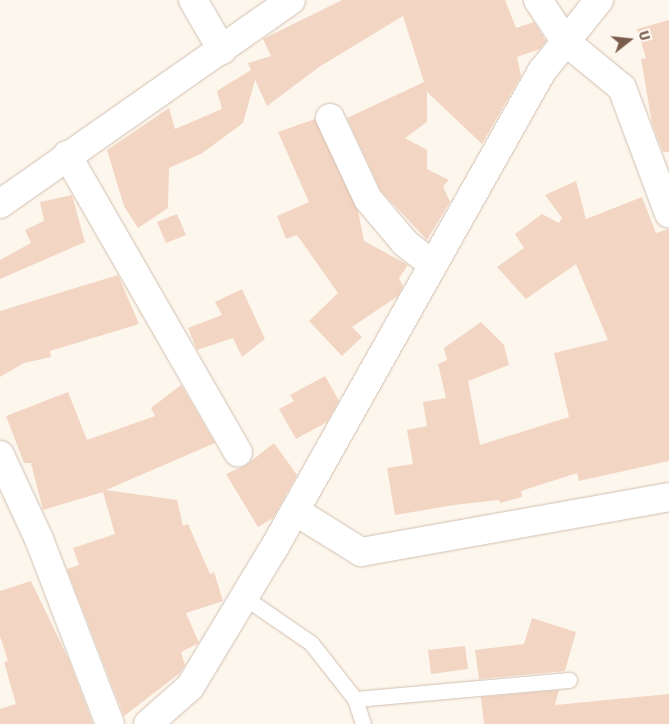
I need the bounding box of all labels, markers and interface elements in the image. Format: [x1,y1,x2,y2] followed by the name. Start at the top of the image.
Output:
[604,15,654,65] north arrow
[634,29,653,42] text: U

